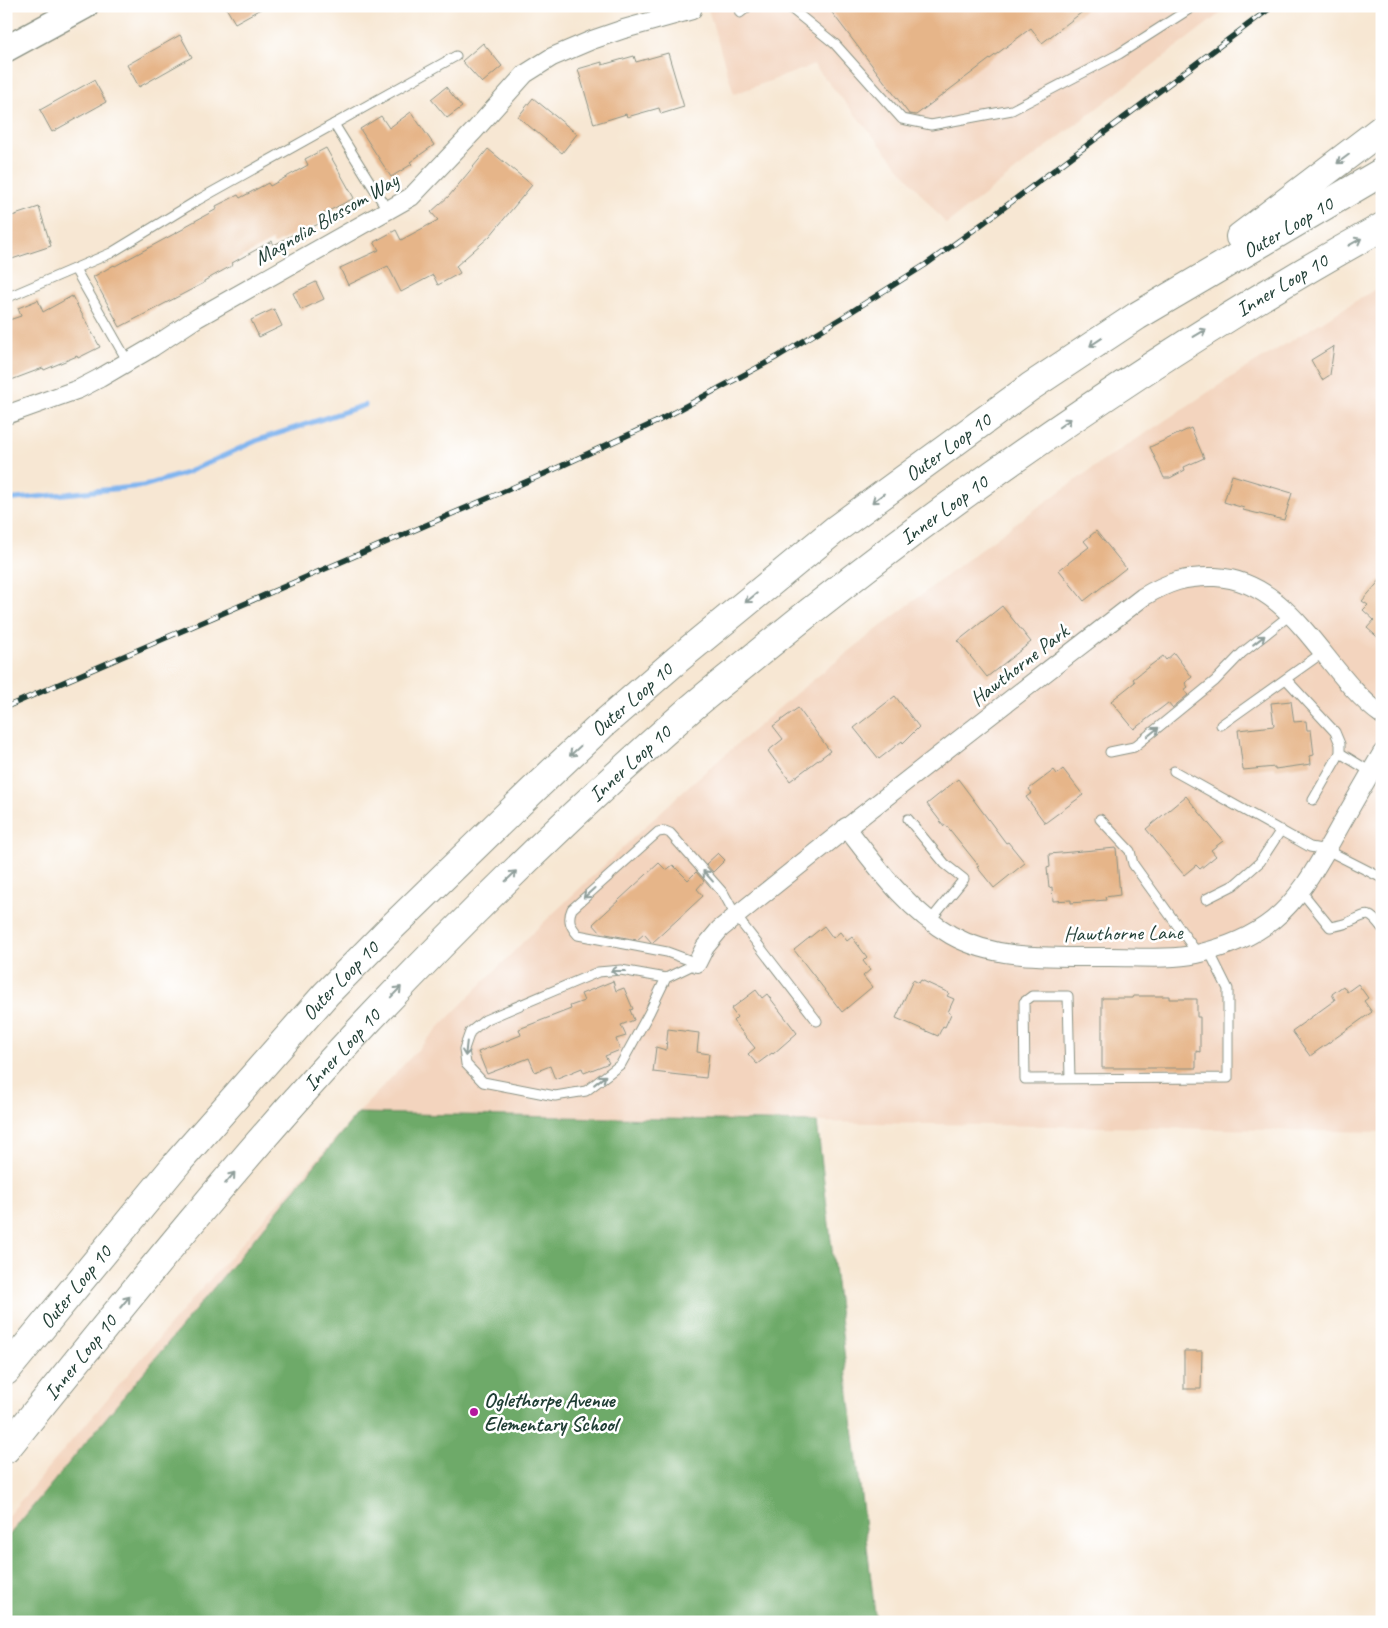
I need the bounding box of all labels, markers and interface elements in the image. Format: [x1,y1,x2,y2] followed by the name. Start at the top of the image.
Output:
[1336,154,1350,164] one-way arrow
[249,166,404,271] street label: Magnolia Blossom Way
[1238,190,1339,264] street label: Outer Loop 10
[1347,236,1362,246] one-way arrow
[1231,247,1334,322] street label: Inner Loop 10
[1193,328,1207,338] one-way arrow
[1089,337,1103,348] one-way arrow
[900,406,997,487] street label: Outer Loop 10
[1058,418,1072,428] one-way arrow
[895,468,994,550] street label: Inner Loop 10
[871,493,885,503] one-way arrow
[744,593,757,604] one-way arrow
[965,617,1075,712] street label: Hawthorne Park
[1252,634,1265,645] one-way arrow
[585,656,679,742] street label: Outer Loop 10
[583,718,677,807] street label: Inner Loop 10
[1146,726,1159,737] one-way arrow
[569,745,581,757] one-way arrow
[504,870,517,882] one-way arrow
[703,870,714,883] one-way arrow
[583,888,596,899] one-way arrow
[1063,919,1184,947] street label: Hawthorne Lane
[296,934,385,1026] street label: Outer Loop 10
[611,966,627,976] one-way arrow
[390,985,402,998] one-way arrow
[298,1002,387,1096] street label: Inner Loop 10
[461,1041,471,1057] one-way arrow
[593,1075,607,1085] one-way arrow
[224,1172,235,1185] one-way arrow
[33,1239,118,1334] street label: Outer Loop 10
[120,1296,131,1309] one-way arrow
[38,1308,123,1405] street label: Inner Loop 10
[484,1387,622,1437] place label: Oglethorpe Avenue Elementary School
[468,1406,480,1418] marker: Oglethorpe Avenue Elementary School

